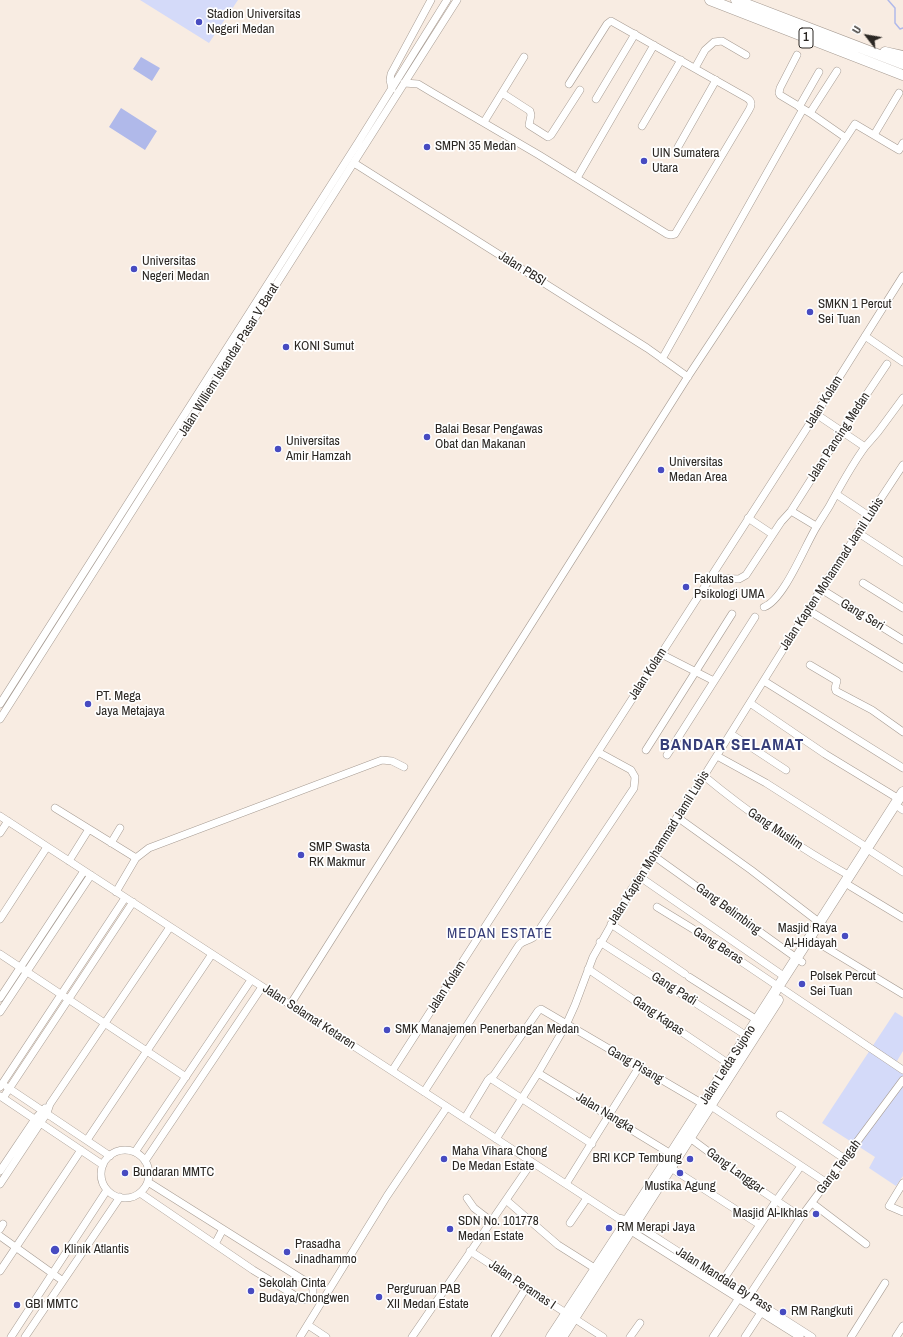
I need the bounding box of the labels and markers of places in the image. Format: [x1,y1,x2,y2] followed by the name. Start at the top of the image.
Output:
[207,7,301,38] place label: Stadion Universitas Negeri Medan
[194,17,204,27] marker: Stadion Universitas Negeri Medan
[435,139,516,155] place label: SMPN 35 Medan
[422,142,432,152] marker: SMPN 35 Medan
[652,146,720,177] place label: UIN Sumatera Utara
[639,156,649,166] marker: UIN Sumatera Utara
[142,254,210,285] place label: Universitas Negeri Medan
[129,264,139,274] marker: Universitas Negeri Medan
[818,297,891,328] place label: SMKN 1 Percut Sei Tuan
[805,307,815,317] marker: SMKN 1 Percut Sei Tuan
[294,339,354,355] place label: KONI Sumut
[281,342,291,352] marker: KONI Sumut
[435,422,543,453] place label: Balai Besar Pengawas Obat dan Makanan
[422,432,432,442] marker: Balai Besar Pengawas Obat dan Makanan
[286,434,351,465] place label: Universitas Amir Hamzah
[273,444,283,454] marker: Universitas Amir Hamzah
[669,455,727,486] place label: Universitas Medan Area
[656,465,666,475] marker: Universitas Medan Area
[694,572,764,603] place label: Fakultas Psikologi UMA
[681,582,691,592] marker: Fakultas Psikologi UMA
[96,689,165,720] place label: PT. Mega Jaya Metajaya
[83,699,93,709] marker: PT. Mega Jaya Metajaya
[309,840,370,871] place label: SMP Swasta RK Makmur
[296,850,306,860] marker: SMP Swasta RK Makmur
[778,921,837,952] place label: Masjid Raya Al-Hidayah
[840,931,850,941] marker: Masjid Raya Al-Hidayah
[810,969,876,1000] place label: Polsek Percut Sei Tuan
[797,979,807,989] marker: Polsek Percut Sei Tuan
[395,1022,579,1038] place label: SMK Manajemen Penerbangan Medan
[382,1025,392,1035] marker: SMK Manajemen Penerbangan Medan
[452,1144,547,1175] place label: Maha Vihara Chong De Medan Estate
[593,1151,682,1167] place label: BRI KCP Tembung
[439,1154,449,1164] marker: Maha Vihara Chong De Medan Estate
[685,1154,695,1164] marker: BRI KCP Tembung
[133,1165,214,1181] place label: Bundaran MMTC
[120,1168,130,1178] marker: Bundaran MMTC
[675,1168,685,1178] marker: Mustika Agung
[644,1179,716,1195] place label: Mustika Agung
[733,1206,808,1222] place label: Masjid Al-Ikhlas
[811,1209,821,1219] marker: Masjid Al-Ikhlas
[458,1214,539,1245] place label: SDN No. 101778 Medan Estate
[617,1220,695,1236] place label: RM Merapi Jaya
[604,1223,614,1233] marker: RM Merapi Jaya
[445,1224,455,1234] marker: SDN No. 101778 Medan Estate
[295,1237,357,1268] place label: Prasadha Jinadhammo
[64,1242,129,1258] place label: Klinik Atlantis
[49,1244,61,1256] marker: Klinik Atlantis
[282,1247,292,1257] marker: Prasadha Jinadhammo
[259,1276,349,1307] place label: Sekolah Cinta Budaya/Chongwen
[387,1282,469,1313] place label: Perguruan PAB XII Medan Estate
[246,1286,256,1296] marker: Sekolah Cinta Budaya/Chongwen
[374,1292,384,1302] marker: Perguruan PAB XII Medan Estate
[25,1297,78,1313] place label: GBI MMTC
[12,1300,22,1310] marker: GBI MMTC
[791,1304,853,1320] place label: RM Rangkuti
[778,1307,788,1317] marker: RM Rangkuti

